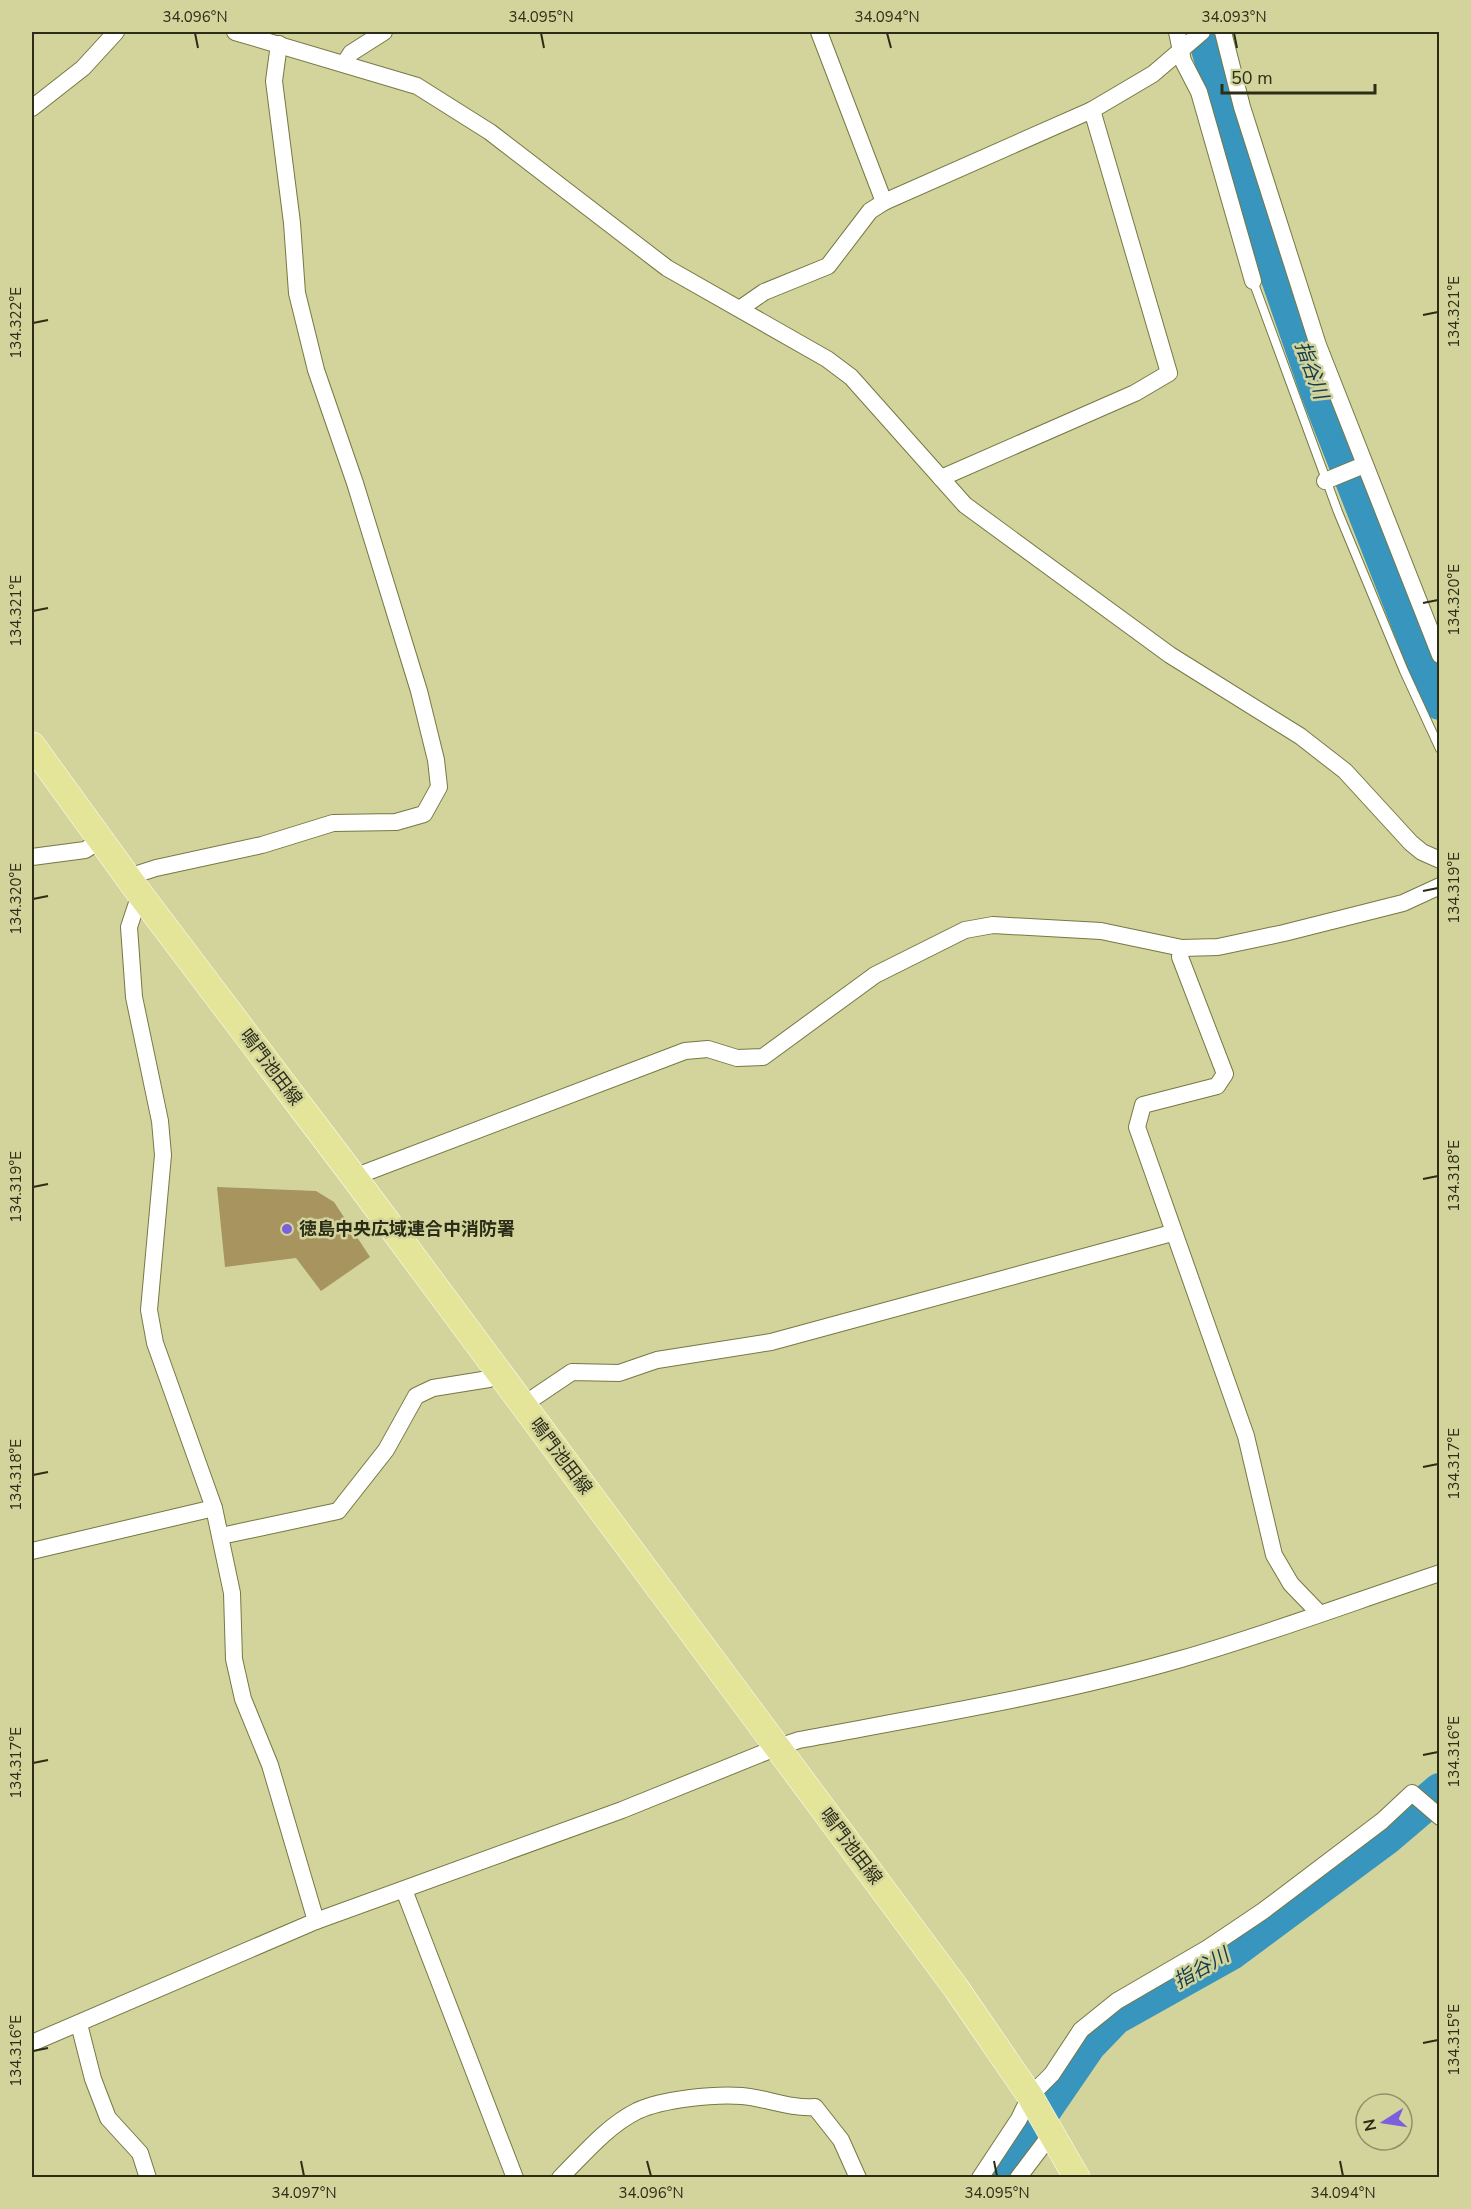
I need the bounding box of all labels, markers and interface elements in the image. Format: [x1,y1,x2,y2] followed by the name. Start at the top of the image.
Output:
[162,7,228,27] text: 34.096°N
[508,7,574,27] text: 34.095°N
[854,7,920,27] text: 34.094°N
[1201,7,1267,27] text: 34.093°N
[1222,57,1375,95] scale bar
[1231,66,1273,90] text: 50 m
[1444,276,1464,348] text: 134.321°E
[6,287,26,359] text: 134.322°E
[1289,337,1335,405] water label: 指谷川
[1444,564,1464,636] text: 134.320°E
[6,575,26,647] text: 134.321°E
[1444,852,1464,924] text: 134.319°E
[6,863,26,935] text: 134.320°E
[234,1024,308,1110] street label: 鳴門池田線
[1444,1140,1464,1212] text: 134.318°E
[6,1151,26,1223] text: 134.319°E
[299,1217,515,1241] place label: 徳島中央広域連合中消防署
[280,1222,294,1236] marker: 徳島中央広域連合中消防署
[524,1413,598,1499] street label: 鳴門池田線
[1444,1428,1464,1500] text: 134.317°E
[6,1439,26,1511] text: 134.318°E
[1444,1716,1464,1788] text: 134.316°E
[6,1727,26,1799] text: 134.317°E
[814,1803,888,1889] street label: 鳴門池田線
[1169,1941,1236,1995] water label: 指谷川
[1444,2004,1464,2076] text: 134.315°E
[6,2015,26,2087] text: 134.316°E
[1354,2092,1414,2152] north arrow
[1358,2117,1382,2133] text: N
[271,2183,337,2203] text: 34.097°N
[618,2183,684,2203] text: 34.096°N
[964,2183,1030,2203] text: 34.095°N
[1310,2183,1376,2203] text: 34.094°N

